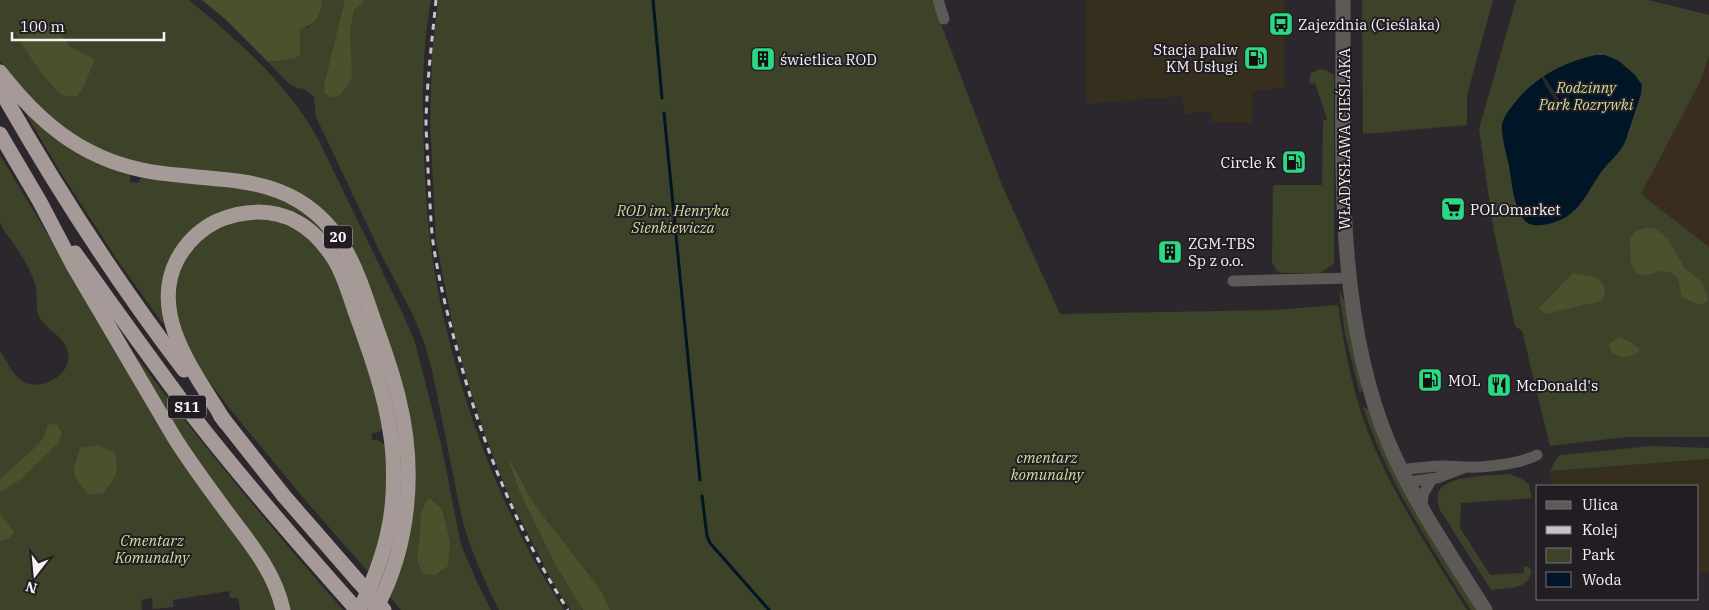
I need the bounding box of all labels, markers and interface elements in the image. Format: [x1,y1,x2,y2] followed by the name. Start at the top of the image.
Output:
[12,10,165,42] scale bar
[1268,11,1294,37] bus stop icon: Zajezdnia (Cieślaka)
[1298,15,1440,34] place label: Zajezdnia (Cieślaka)
[20,17,65,36] text: 100 m
[1153,40,1238,76] place label: Stacja paliw KM Usługi
[1243,45,1269,71] fuel station icon: Stacja paliw KM Usługi
[750,46,776,72] building icon: świetlica ROD
[1335,47,1354,230] street label: WŁADYSŁAWA CIEŚLAKA
[780,50,877,69] place label: świetlica ROD
[1538,78,1634,114] park label: Rodzinny Park Rozrywki
[1281,149,1307,175] fuel station icon: Circle K
[1221,153,1276,172] place label: Circle K
[1440,196,1466,222] supermarket icon: POLOmarket
[1470,200,1561,219] place label: POLOmarket
[616,201,730,237] park label: ROD im. Henryka Sienkiewicza
[324,226,352,248] road number: 20
[1188,234,1255,270] place label: ZGM-TBS Sp z o.o.
[1157,239,1183,265] building icon: ZGM-TBS Sp z o.o.
[1417,367,1443,393] fuel station icon: MOL
[1448,371,1481,390] place label: MOL
[1486,372,1512,398] restaurant icon: McDonald's
[1516,376,1598,395] place label: McDonald's
[168,396,206,418] road number: S11
[1011,448,1085,484] park label: cmentarz komunalny
[1536,485,1699,600] legend
[1582,495,1618,514] text: Ulica
[1582,520,1618,539] text: Kolej
[114,531,190,567] park label: Cmentarz Komunalny
[1582,545,1615,564] text: Park
[10,550,60,600] north arrow
[1582,570,1622,589] text: Woda
[24,577,39,598] text: N

